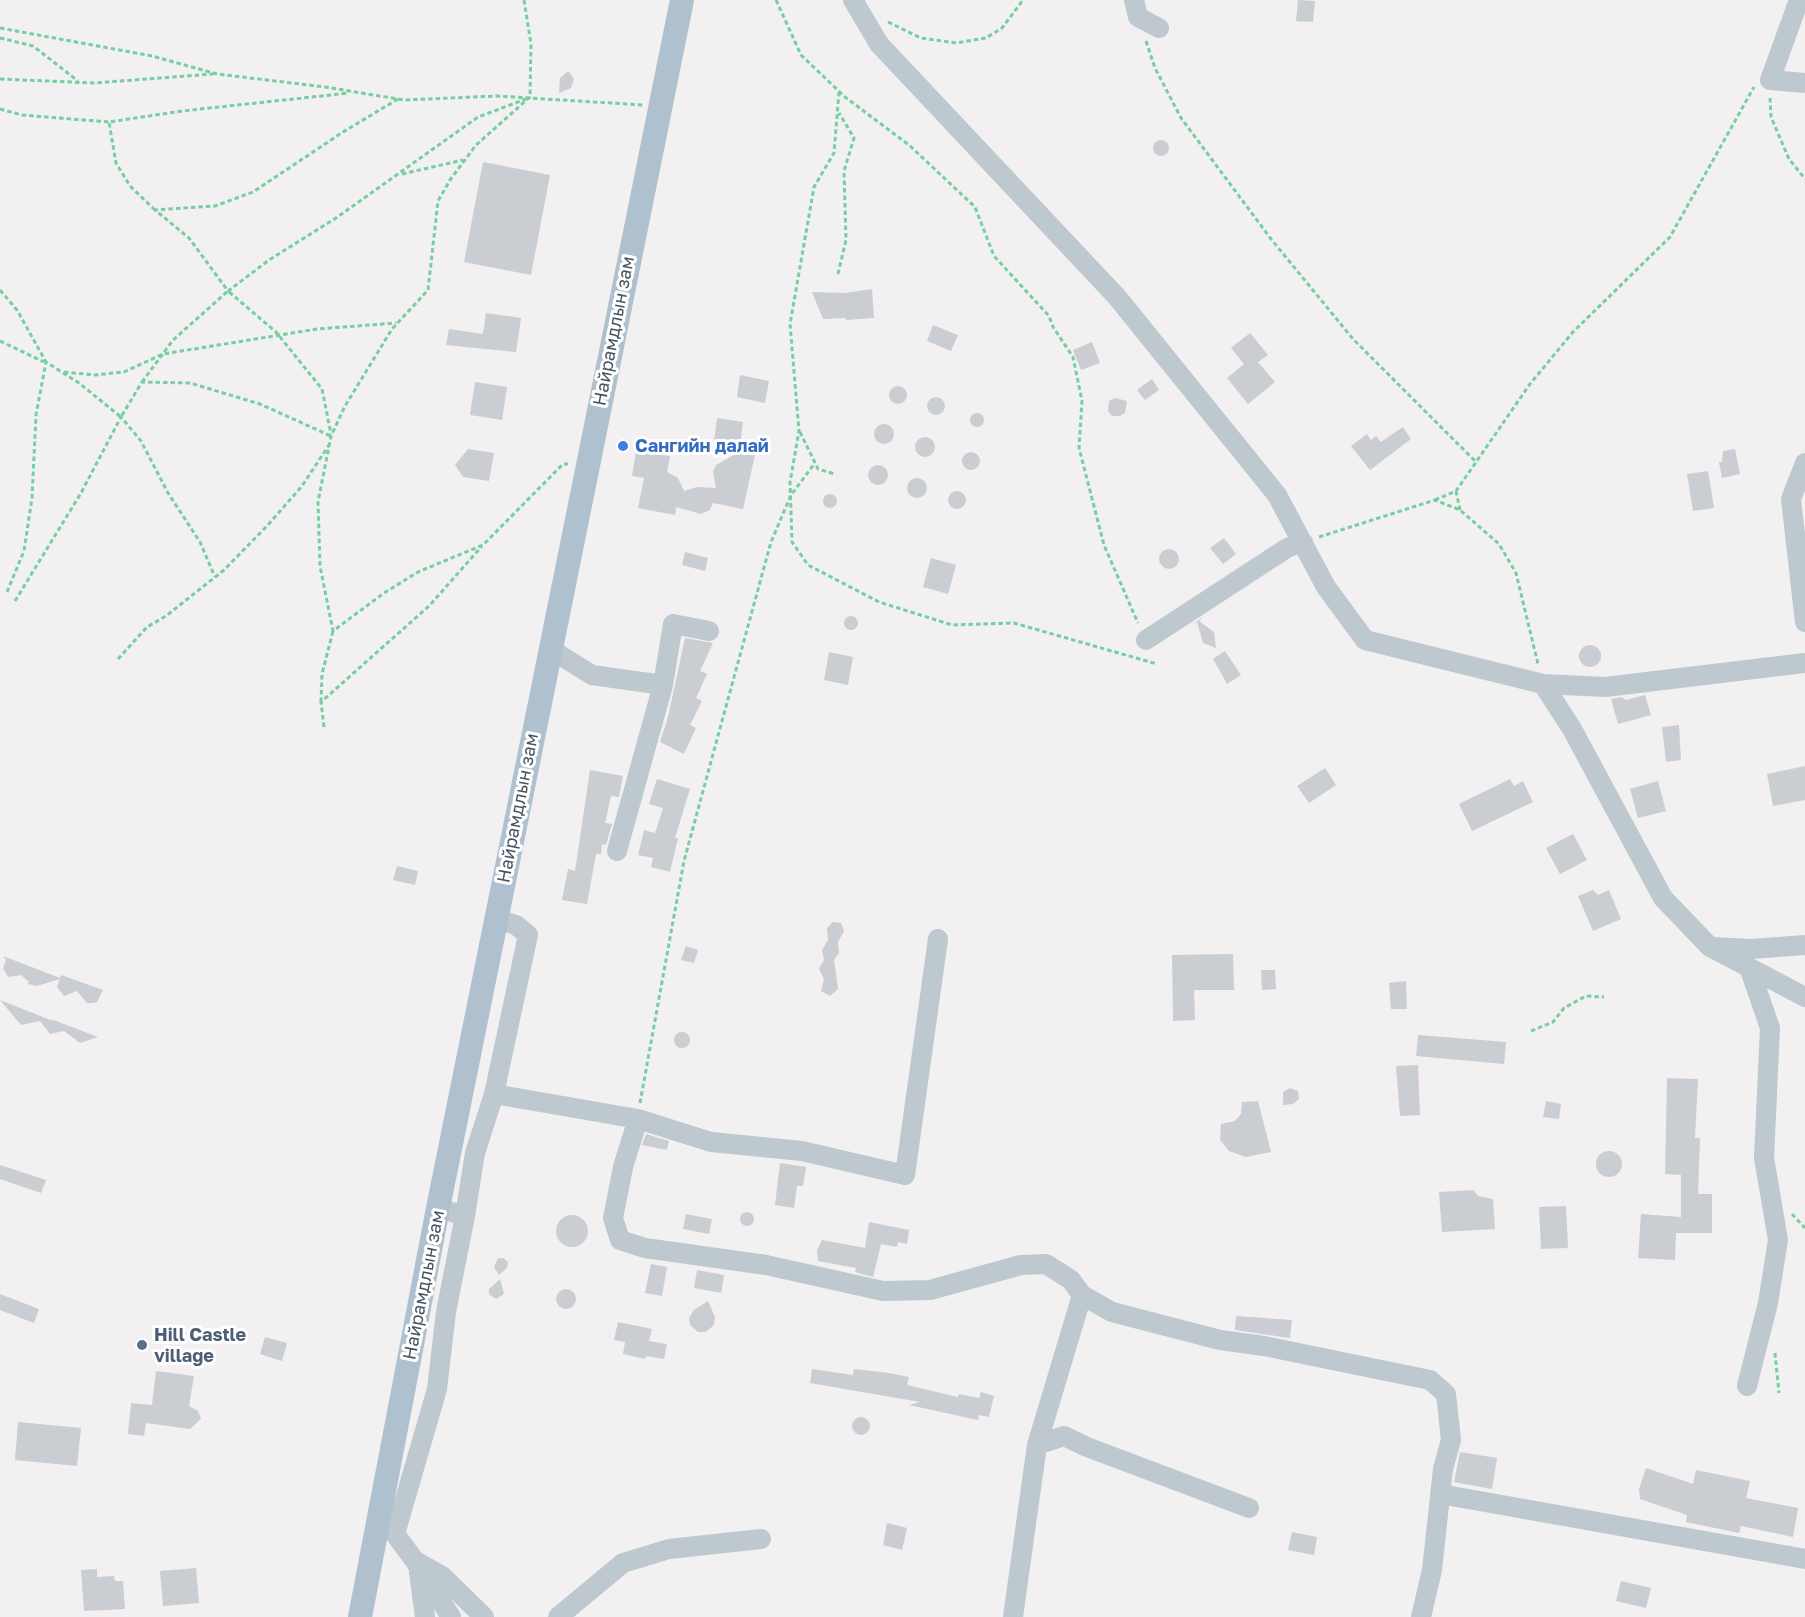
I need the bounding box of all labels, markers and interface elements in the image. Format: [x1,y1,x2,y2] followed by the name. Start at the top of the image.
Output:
[589,254,639,408] street label: Найрамдлын зам
[635,435,769,457] place label: Сангийн далай
[616,439,630,453] marker: Сангийн далай
[493,731,543,885] street label: Найрамдлын зам
[399,1208,449,1362] street label: Найрамдлын зам
[154,1324,246,1366] place label: Hill Castle village
[135,1338,149,1352] marker: Hill Castle village

